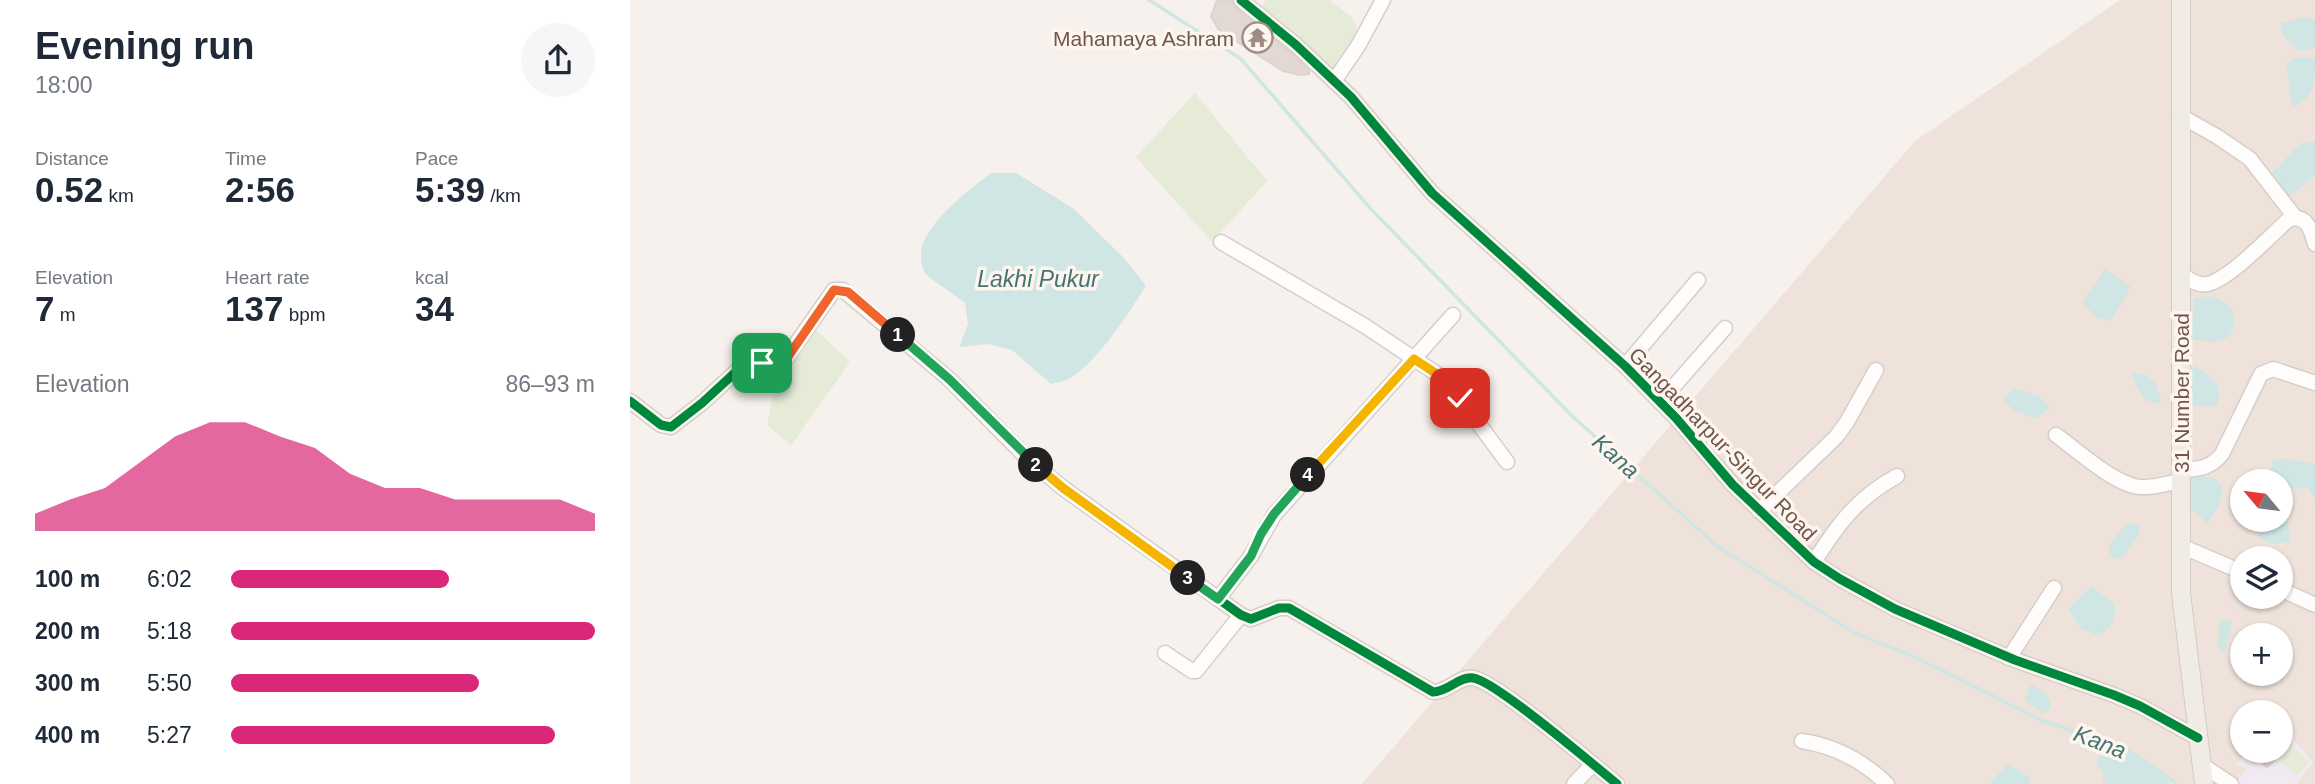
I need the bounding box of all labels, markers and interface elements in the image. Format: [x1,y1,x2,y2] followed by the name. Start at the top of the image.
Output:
[1240,21,1274,55] temple icon: Mahamaya Ashram
[521,23,595,97] button: share
[35,25,255,67] text: Evening run
[1053,27,1234,50] place label: Mahamaya Ashram
[35,72,93,98] text: 18:00
[35,148,109,169] text: Distance
[225,148,267,169] text: Time
[415,148,458,169] text: Pace
[35,170,103,209] text: 0.52
[225,170,295,209] text: 2:56
[415,170,485,209] text: 5:39
[103,185,134,206] text: km
[485,185,521,206] text: /km
[977,266,1100,292] water label: Lakhi Pukur
[35,267,113,288] text: Elevation
[225,267,309,288] text: Heart rate
[415,267,449,288] text: kcal
[35,289,54,328] text: 7
[225,289,283,328] text: 137
[415,289,454,328] text: 34
[54,304,76,325] text: m
[283,304,326,325] text: bpm
[2170,313,2193,473] street label: 31 Number Road
[880,318,916,352] pin: 1
[892,324,903,345] text: 1
[732,333,792,393] pin
[1625,343,1821,545] street label: Gangadharpur-Singur Road
[743,344,781,382] icon: arrive
[1430,368,1490,428] pin
[35,371,130,397] text: Elevation
[505,371,595,397] text: 86–93 m
[1441,379,1479,417] icon: check
[1587,428,1645,484] water label: Kana
[1018,448,1054,482] pin: 2
[1030,454,1041,475] text: 2
[1290,458,1326,492] pin: 4
[1302,464,1313,485] text: 4
[2230,469,2292,532] north arrow
[2230,469,2293,763] map controls
[2230,546,2293,609] button: layers
[1170,560,1206,596] pin: 3
[35,566,100,592] text: 100 m
[147,566,192,592] text: 6:02
[1182,567,1193,588] text: 3
[35,618,100,644] text: 200 m
[147,618,192,644] text: 5:18
[2230,623,2293,686] button: +
[35,670,100,696] text: 300 m
[147,670,192,696] text: 5:50
[2230,700,2293,763] button: −
[2070,720,2130,764] water label: Kana
[35,722,100,748] text: 400 m
[147,722,192,748] text: 5:27

